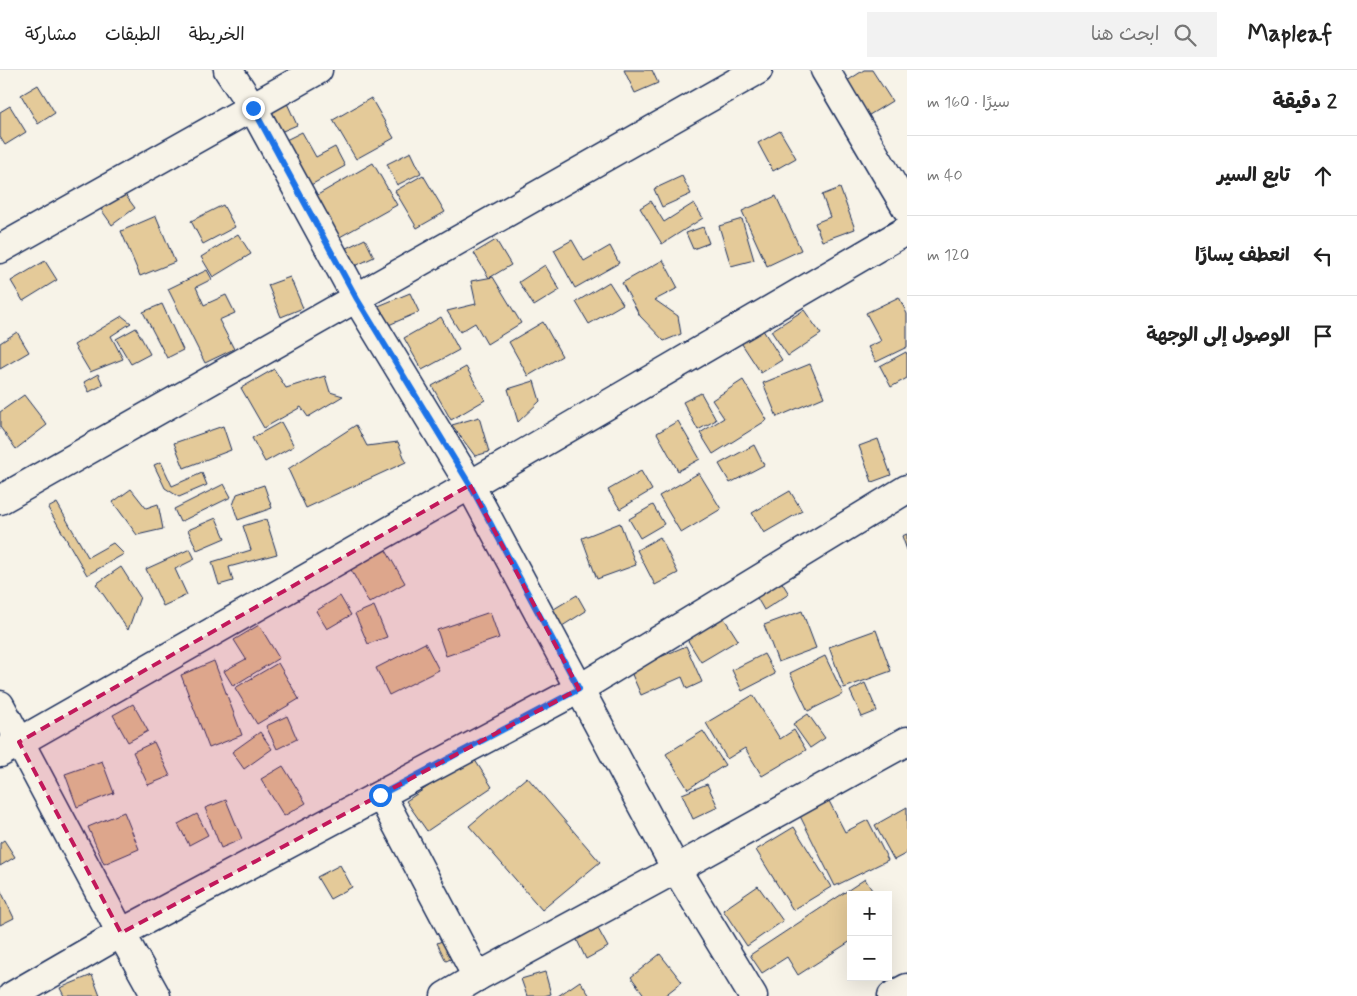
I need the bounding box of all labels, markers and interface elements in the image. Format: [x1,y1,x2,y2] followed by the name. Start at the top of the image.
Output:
[867,12,1217,57] search box
[1247,19,1332,50] text: Mapleaf
[1171,21,1199,49] icon: search
[1091,22,1159,47] text: ابحث هنا
[25,23,77,47] text: مشاركة
[105,23,161,47] text: الطبقات
[189,23,245,47] text: الخريطة
[1273,88,1337,116] text: 2 دقيقة
[927,92,1010,113] text: سيرًا · 160 m
[242,97,265,120] route end
[1309,162,1337,190] icon: ahead
[1217,163,1290,188] text: تابع السير
[927,165,963,186] text: 40 m
[1309,242,1337,270] icon: left
[1195,243,1290,268] text: انعطف يسارًا
[927,245,969,266] text: 120 m
[1309,322,1337,350] icon: arrive
[1146,323,1290,348] text: الوصول إلى الوجهة
[369,784,392,807] route start
[847,891,892,981] map controls
[847,891,892,936] button: +
[847,936,892,981] button: −

